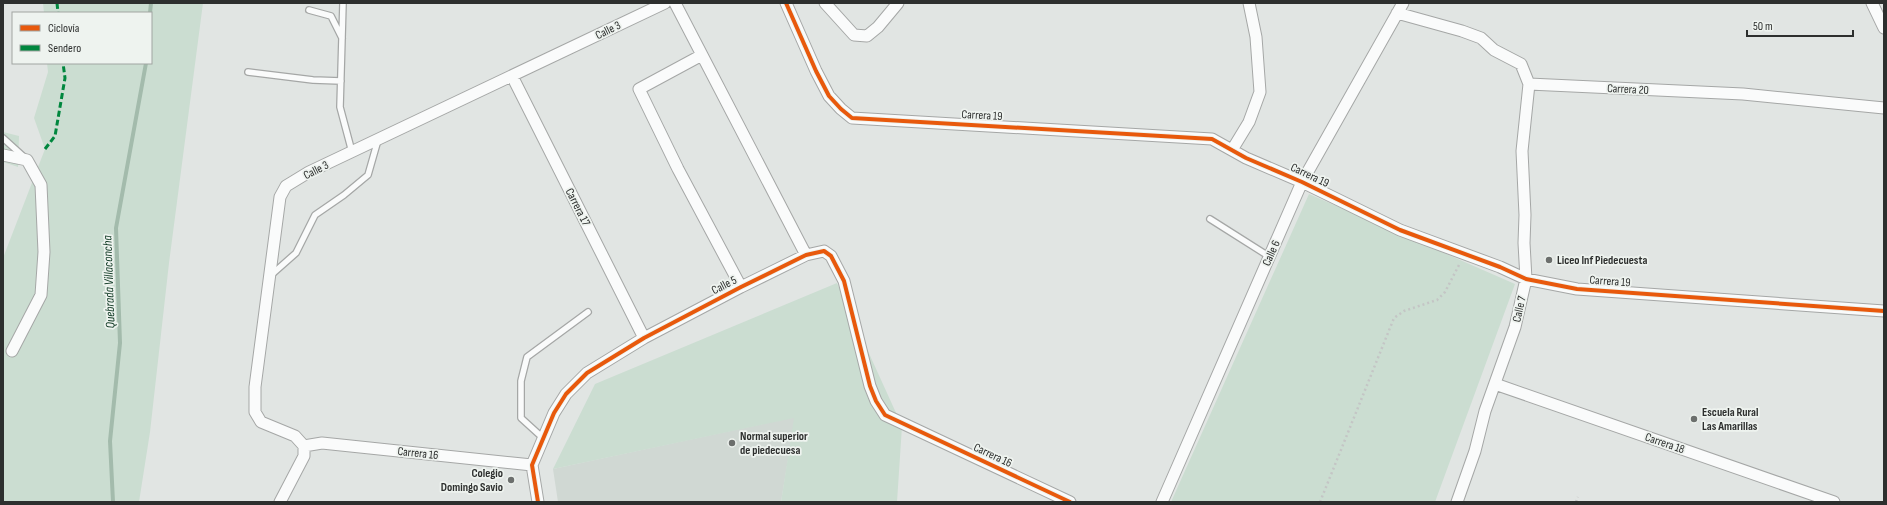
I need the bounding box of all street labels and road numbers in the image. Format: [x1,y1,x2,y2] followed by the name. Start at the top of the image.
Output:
[593,18,623,43] street label: Calle 3
[1607,81,1649,98] street label: Carrera 20
[961,107,1003,124] street label: Carrera 19
[301,158,331,183] street label: Calle 3
[1288,160,1332,191] street label: Carrera 19
[562,186,594,229] street label: Carrera 17
[1259,238,1284,268] street label: Calle 6
[709,273,739,298] street label: Calle 5
[1589,273,1631,290] street label: Carrera 19
[1509,294,1530,324] street label: Calle 7
[1643,430,1687,457] street label: Carrera 18
[971,440,1015,471] street label: Carrera 16
[397,444,439,463] street label: Carrera 16

